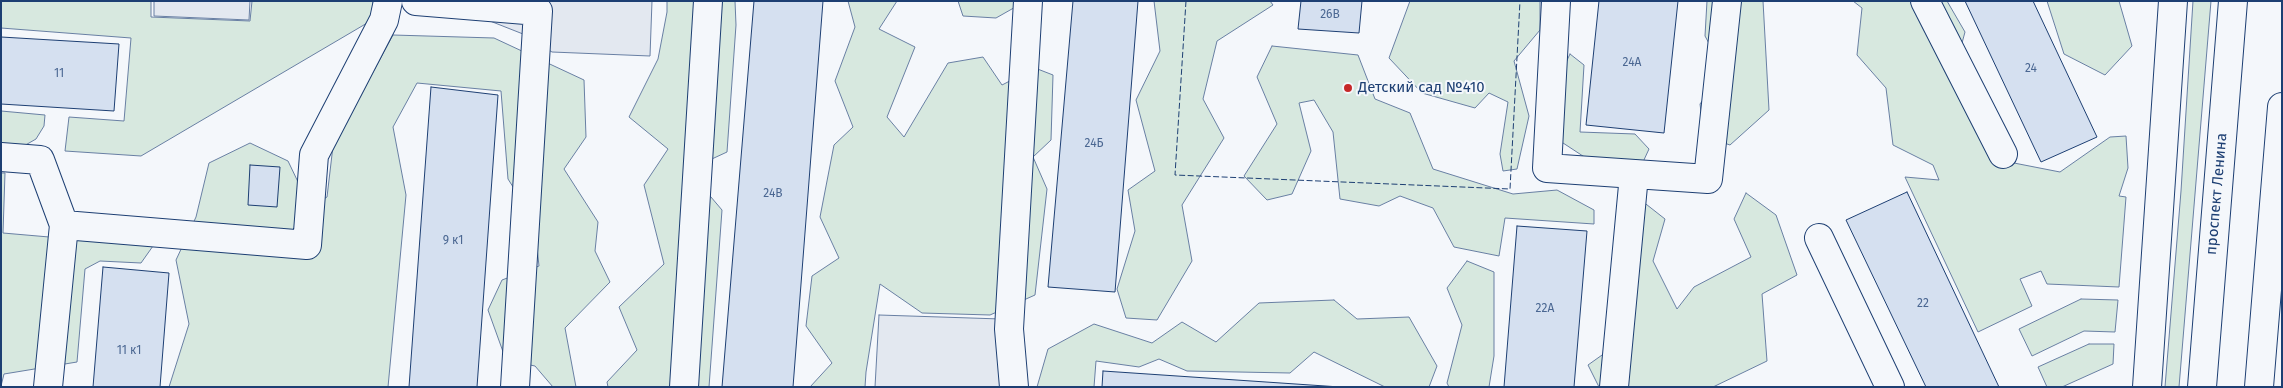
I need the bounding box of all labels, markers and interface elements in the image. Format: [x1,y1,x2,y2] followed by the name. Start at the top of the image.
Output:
[1320,8,1340,22] house number: 26В
[1623,56,1641,70] house number: 24А
[2025,62,2037,76] house number: 24
[54,67,64,81] house number: 11
[1358,79,1485,97] place label: Детский сад №410
[1342,82,1354,94] marker: Детский сад №410
[2203,132,2231,256] street label: проспект Ленина
[1085,137,1103,151] house number: 24Б
[763,187,783,201] house number: 24В
[443,234,463,248] house number: 9 к1
[1917,297,1929,311] house number: 22
[1536,302,1554,316] house number: 22А
[117,344,141,358] house number: 11 к1

